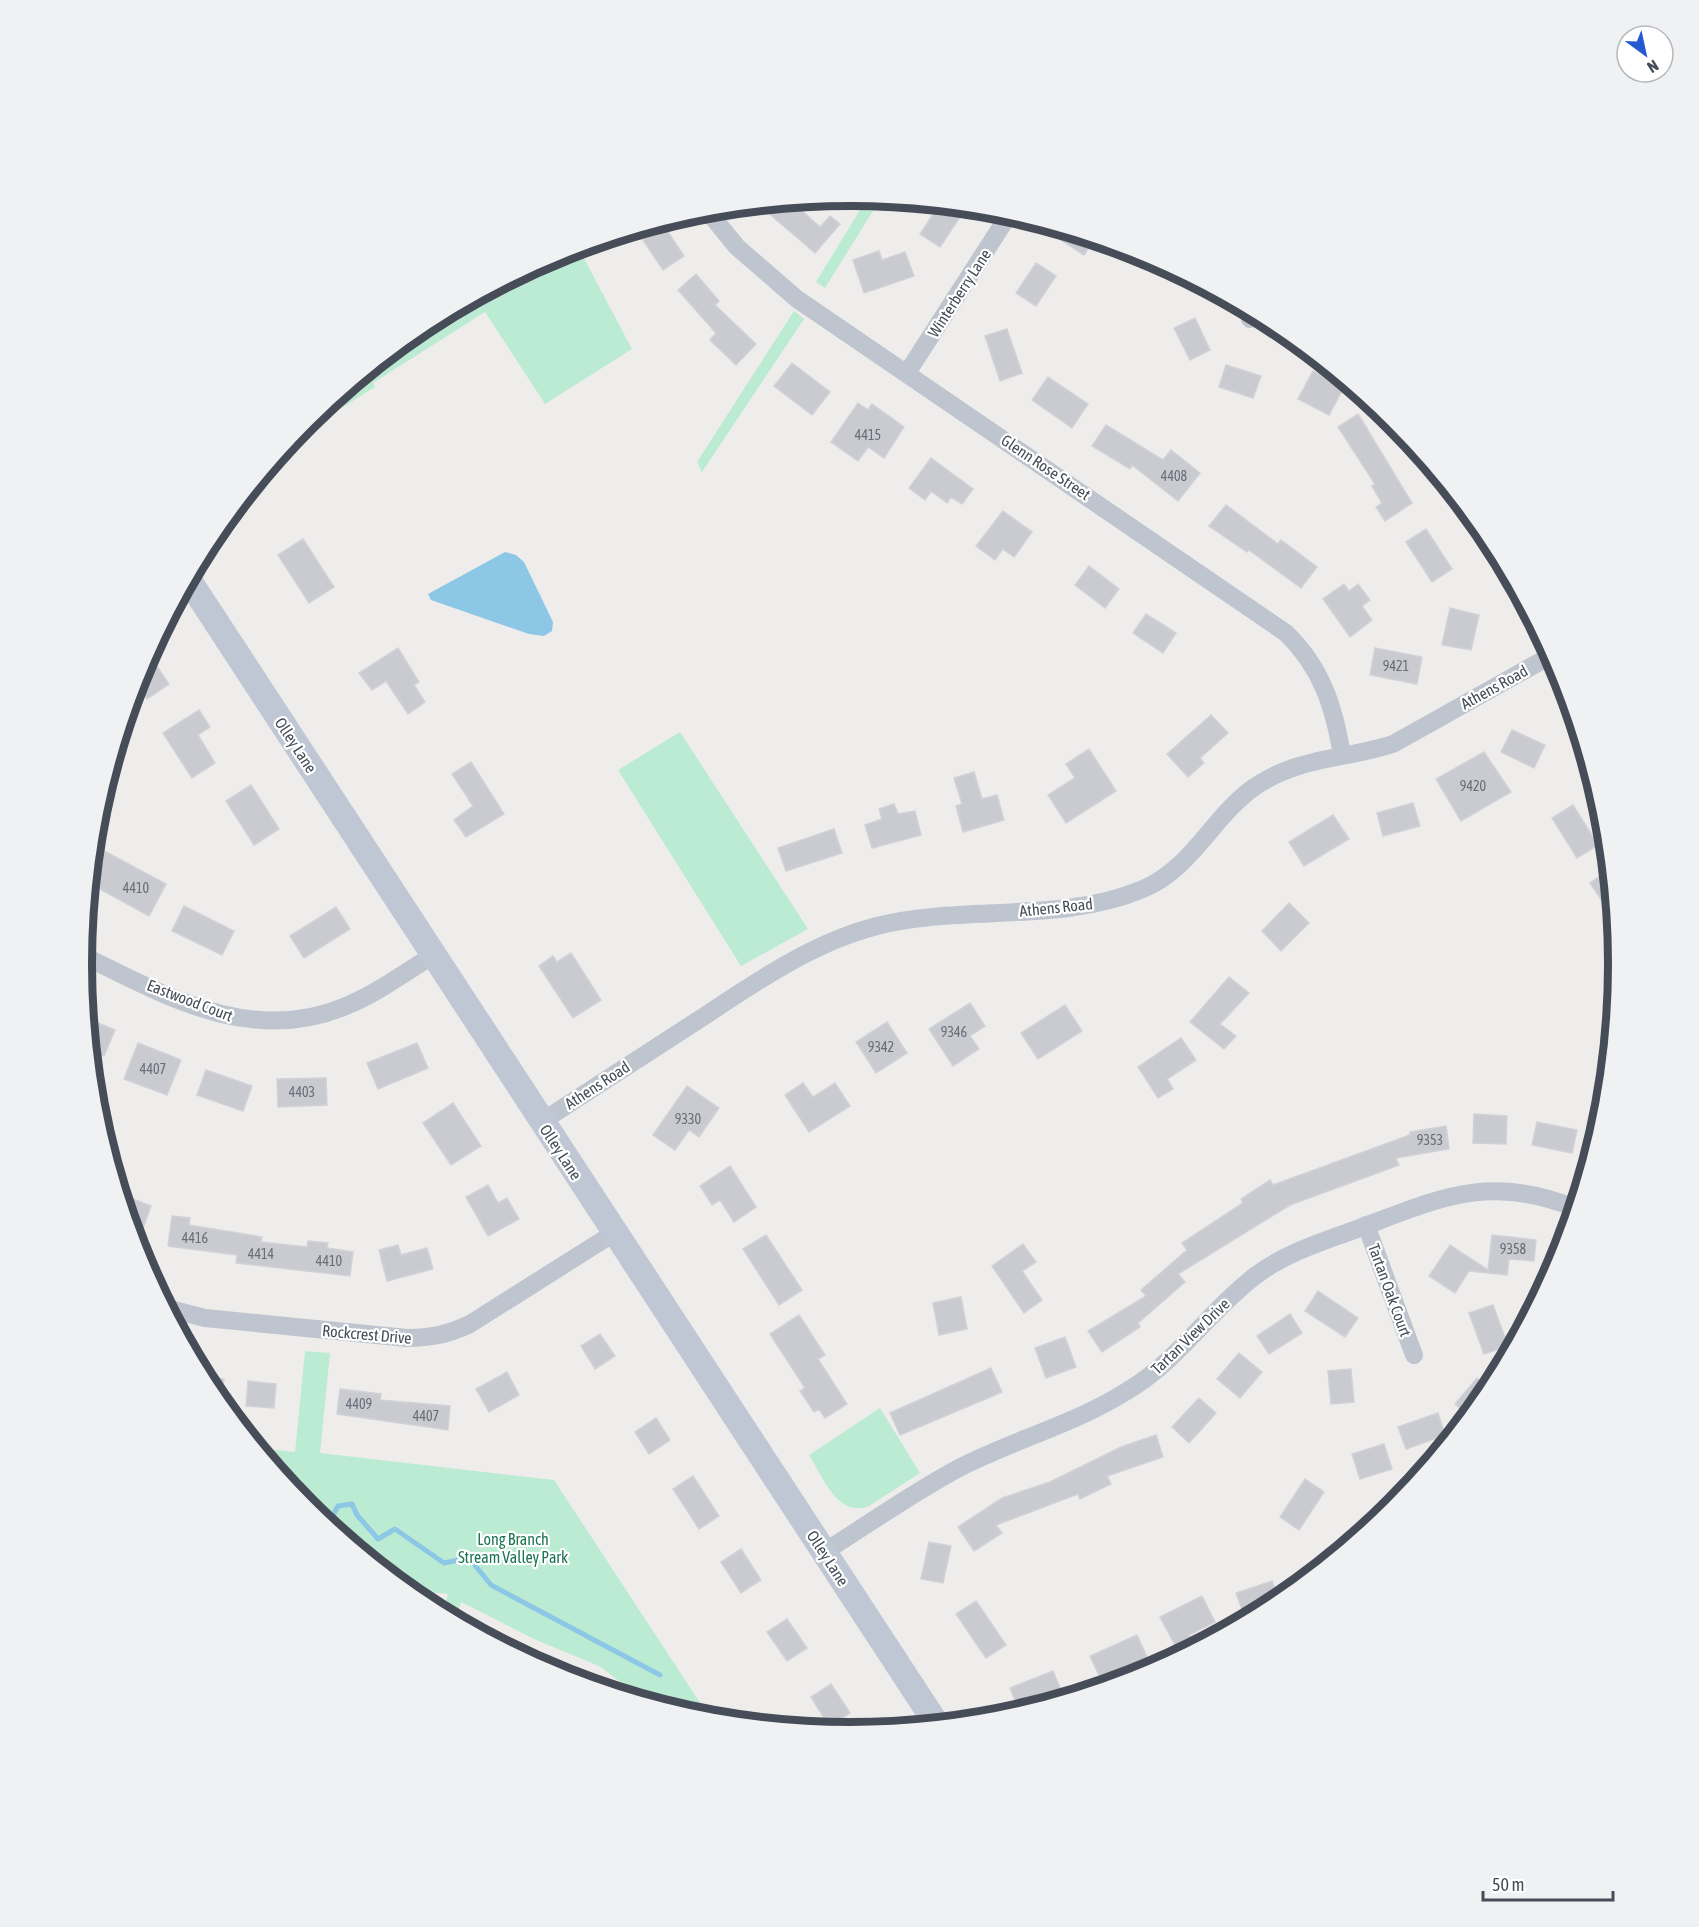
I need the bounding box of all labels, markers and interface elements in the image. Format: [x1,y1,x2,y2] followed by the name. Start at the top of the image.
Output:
[1615,24,1675,84] north arrow
[1644,56,1662,77] text: N
[924,246,995,341] street label: Winterberry Lane
[855,427,881,443] house number: 4415
[998,431,1094,504] street label: Glenn Rose Street
[1161,468,1188,484] house number: 4408
[1383,658,1409,674] house number: 9421
[1457,661,1531,713] street label: Athens Road
[271,714,320,777] street label: Olley Lane
[1460,778,1487,794] house number: 9420
[123,880,150,896] house number: 4410
[1018,894,1094,920] street label: Athens Road
[145,975,236,1025] street label: Eastwood Court
[941,1024,968,1040] house number: 9346
[868,1039,894,1055] house number: 9342
[561,1057,633,1113] street label: Athens Road
[140,1061,166,1077] house number: 4407
[289,1084,315,1100] house number: 4403
[675,1111,702,1127] house number: 9330
[536,1121,585,1184] street label: Olley Lane
[1417,1132,1443,1148] house number: 9353
[182,1230,209,1246] house number: 4416
[1365,1241,1415,1339] street label: Tartan Oak Court
[1500,1241,1527,1257] house number: 9358
[248,1246,275,1262] house number: 4414
[316,1253,343,1269] house number: 4410
[1147,1294,1233,1378] street label: Tartan View Drive
[322,1321,412,1347] street label: Rockcrest Drive
[346,1396,372,1412] house number: 4409
[413,1408,439,1424] house number: 4407
[803,1527,852,1590] street label: Olley Lane
[458,1530,568,1567] park label: Long Branch Stream Valley Park
[1483,1864,1614,1902] scale bar
[1492,1874,1524,1895] text: 50 m

